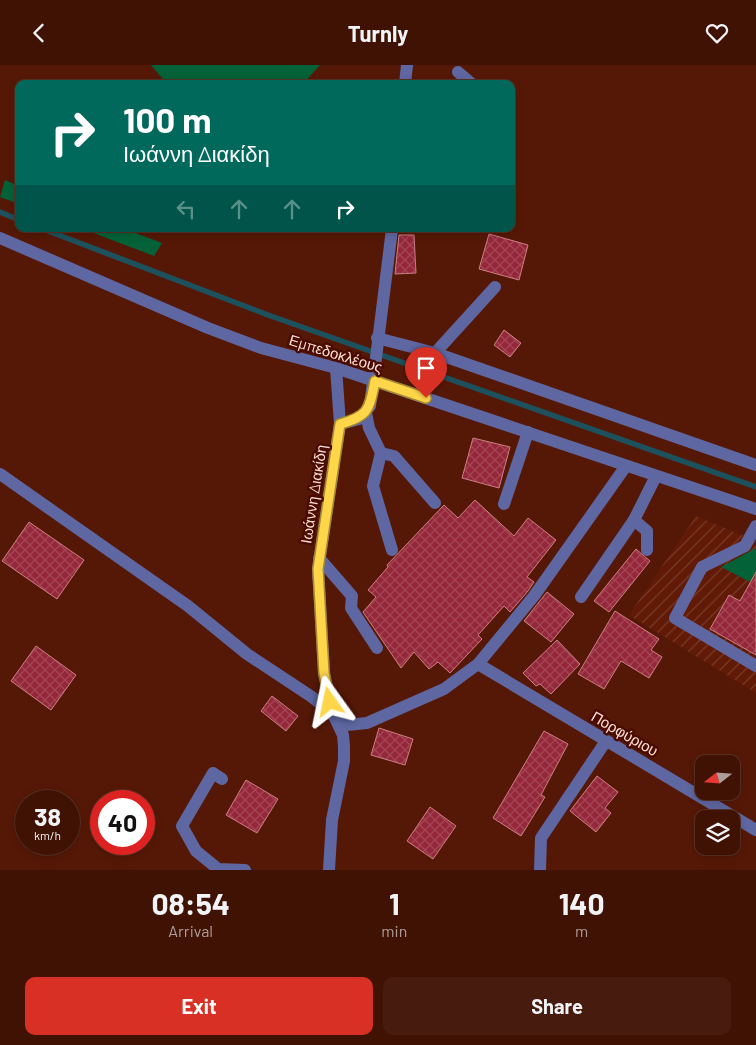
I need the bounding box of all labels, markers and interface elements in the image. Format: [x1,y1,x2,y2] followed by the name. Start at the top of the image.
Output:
[25,19,53,47] icon: back
[703,19,731,47] icon: heart
[348,20,408,46] text: Turnly
[123,98,212,140] text: 100 m
[40,100,105,165] icon: right
[123,140,270,166] text: Ιωάννη Διακίδη
[172,195,200,223] icon: left
[225,195,253,223] icon: ahead
[278,195,306,223] icon: ahead
[331,195,359,223] icon: right
[287,330,385,376] street label: Εμπεδοκλέους
[405,347,447,398] pin
[412,354,440,382] icon: arrive
[296,443,330,545] street label: Ιωάννη Διακίδη
[303,675,355,727] position arrow
[588,707,662,759] street label: Πορφύριου
[695,755,740,800] north arrow
[695,755,740,855] map controls
[90,790,155,855] speed limit sign: 40
[34,801,61,831] text: 38
[695,810,740,855] button: layers
[34,828,61,842] text: km/h
[151,885,230,921] text: 08:54
[389,885,400,921] text: 1
[559,885,605,921] text: 140
[168,921,213,940] text: Arrival
[381,921,407,940] text: min
[575,921,588,940] text: m
[25,977,373,1035] button: Exit
[383,977,731,1035] button: Share

